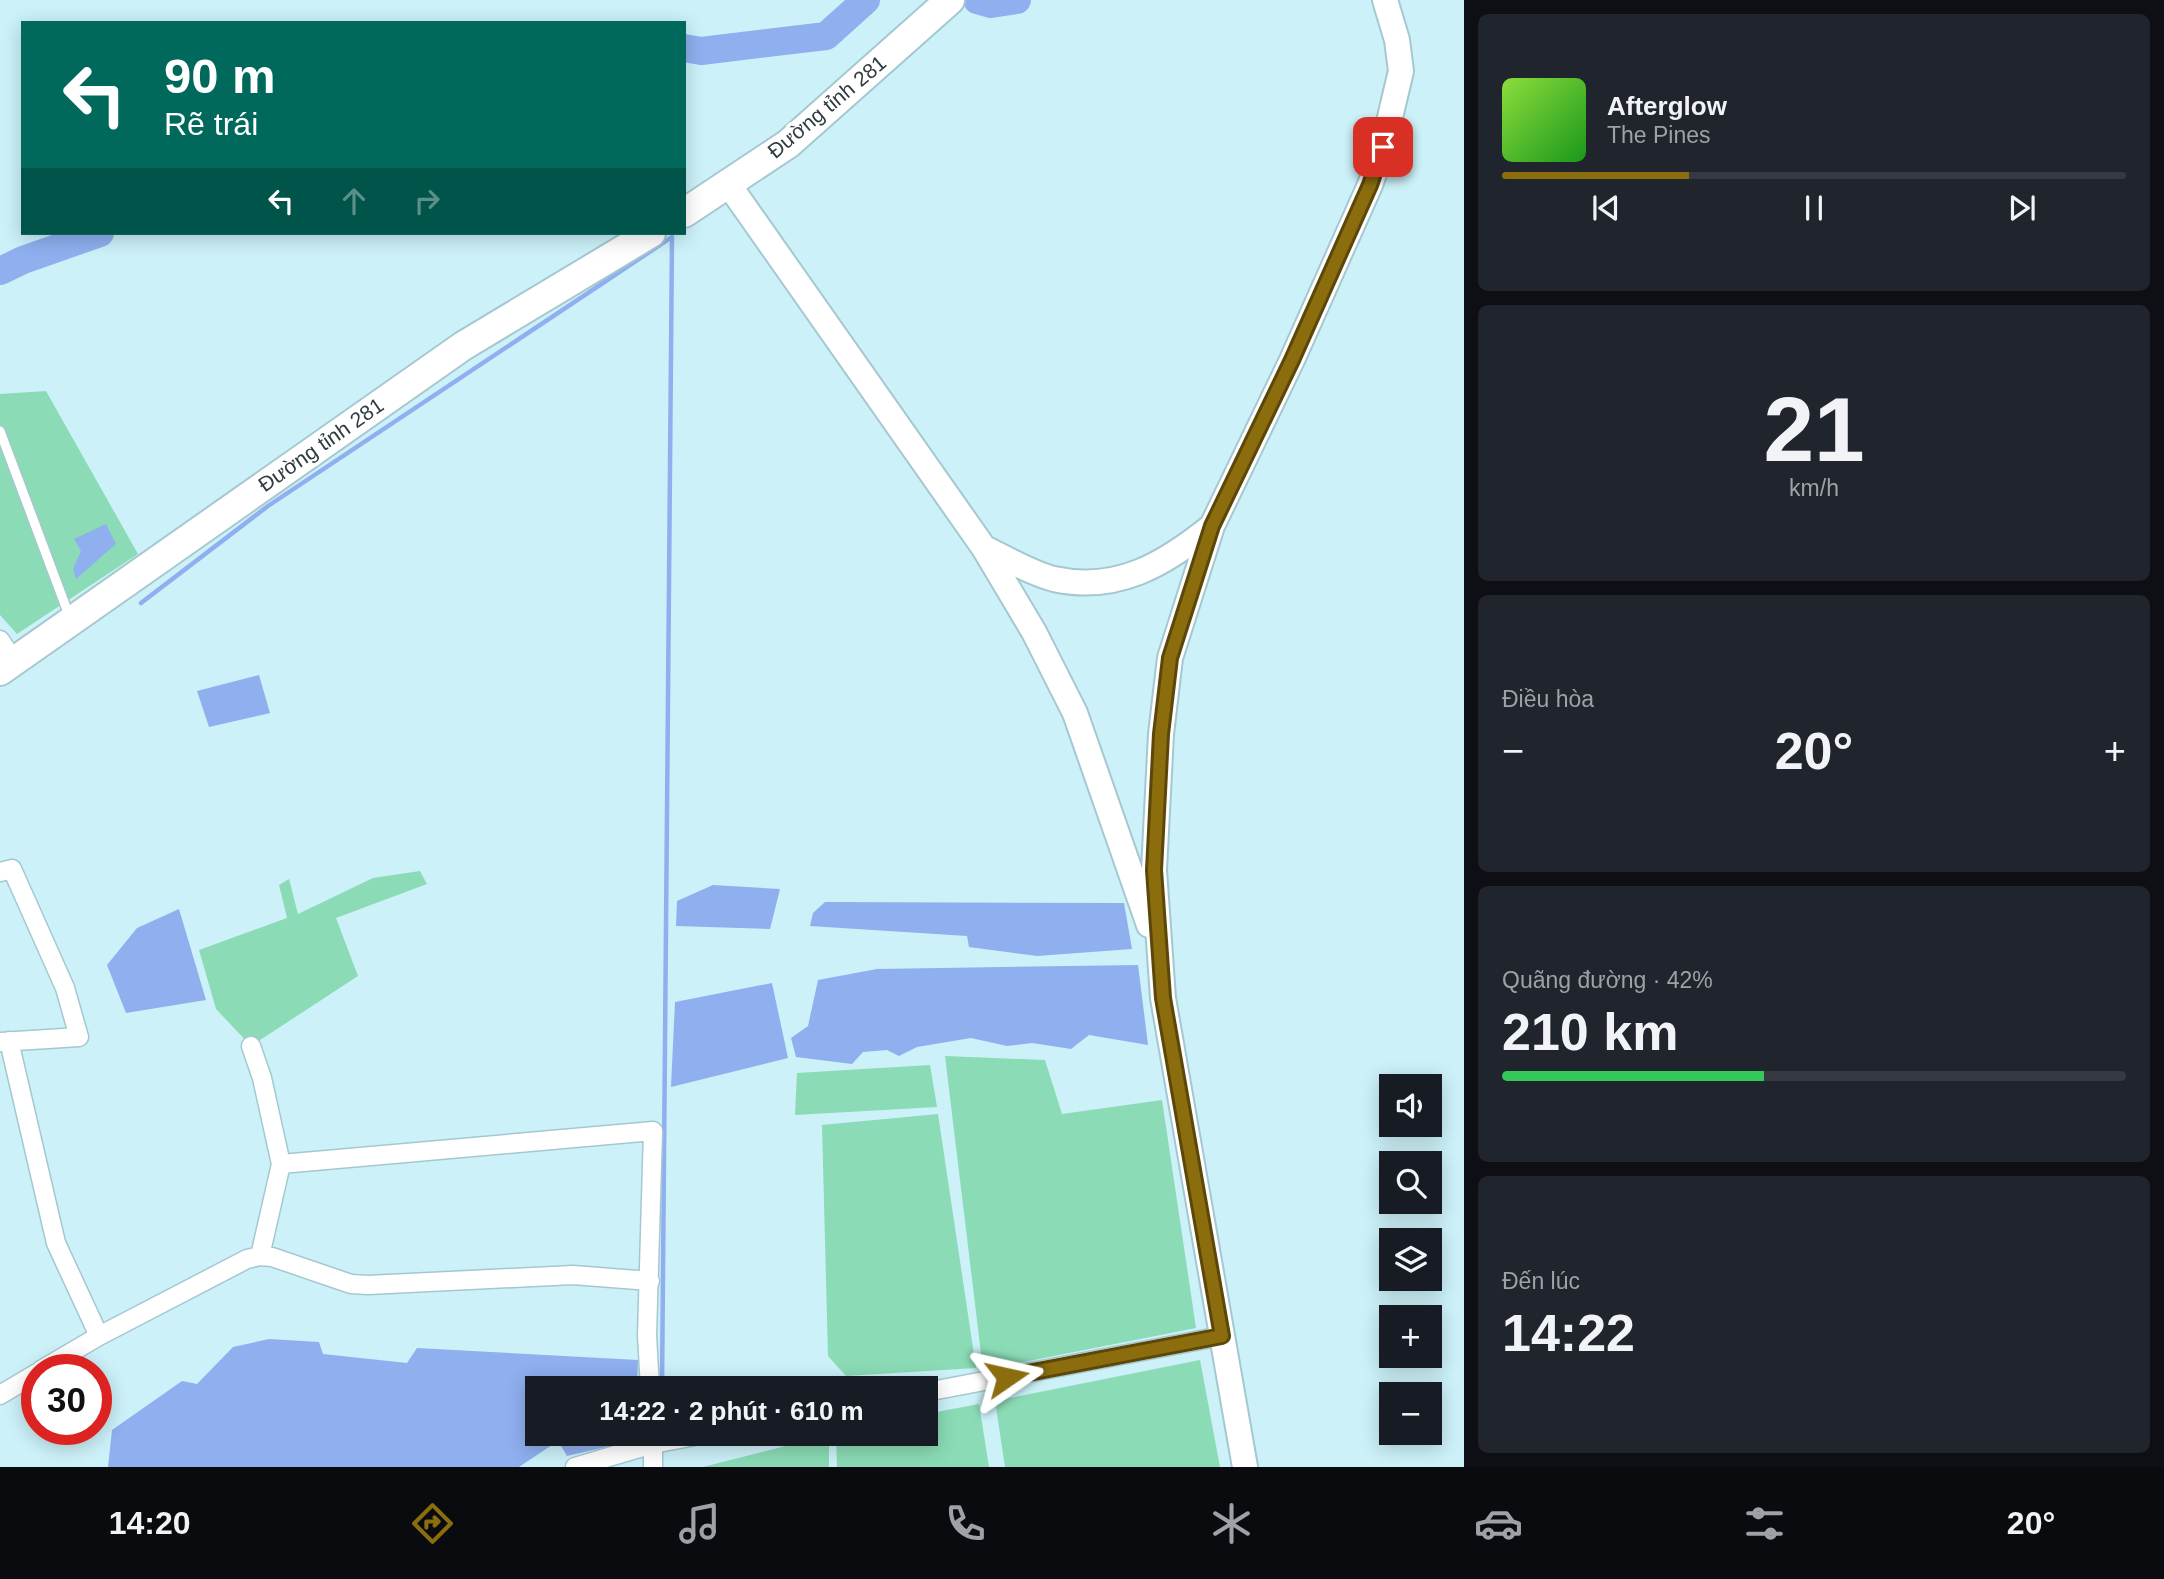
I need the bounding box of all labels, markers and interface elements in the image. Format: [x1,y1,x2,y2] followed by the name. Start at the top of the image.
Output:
[49,49,140,140] icon: left
[164,49,276,103] text: 90 m
[763,51,890,163] street label: Đường tỉnh 281
[1607,91,1727,121] text: Afterglow
[164,106,258,142] text: Rẽ trái
[1353,117,1413,177] pin
[1607,122,1711,148] text: The Pines
[1364,128,1402,166] icon: arrive
[262,182,300,220] icon: left
[335,182,373,220] icon: ahead
[408,182,446,220] icon: right
[1587,189,1625,227] icon: previous
[1795,189,1833,227] icon: pause
[2003,189,2041,227] icon: next
[1763,379,1865,480] text: 21
[254,393,387,496] street label: Đường tỉnh 281
[1789,475,1839,501] text: km/h
[1502,686,1594,712] text: Điều hòa
[1775,722,1853,780] text: 20°
[1502,730,1524,772] text: −
[2104,730,2126,772] text: +
[1502,967,1713,993] text: Quãng đường · 42%
[1502,1003,1678,1061] text: 210 km
[1379,1074,1442,1445] map controls
[1379,1074,1442,1137] button: sound
[1379,1151,1442,1214] button: search
[1379,1228,1442,1291] button: layers
[1502,1268,1580,1294] text: Đến lúc
[1502,1304,1635,1362] text: 14:22
[1379,1305,1442,1368] button: +
[970,1340,1044,1414] position arrow
[21,1354,112,1445] speed limit sign: 30
[1379,1382,1442,1445] button: −
[599,1396,864,1426] text: 14:22 · 2 phút · 610 m
[408,1499,457,1548] icon: directions
[675,1499,724,1548] icon: music
[941,1499,990,1548] icon: phone
[1207,1499,1256,1548] icon: climate
[1474,1499,1523,1548] icon: car
[1740,1499,1789,1548] icon: filters
[109,1505,191,1541] text: 14:20
[2007,1505,2055,1541] text: 20°

